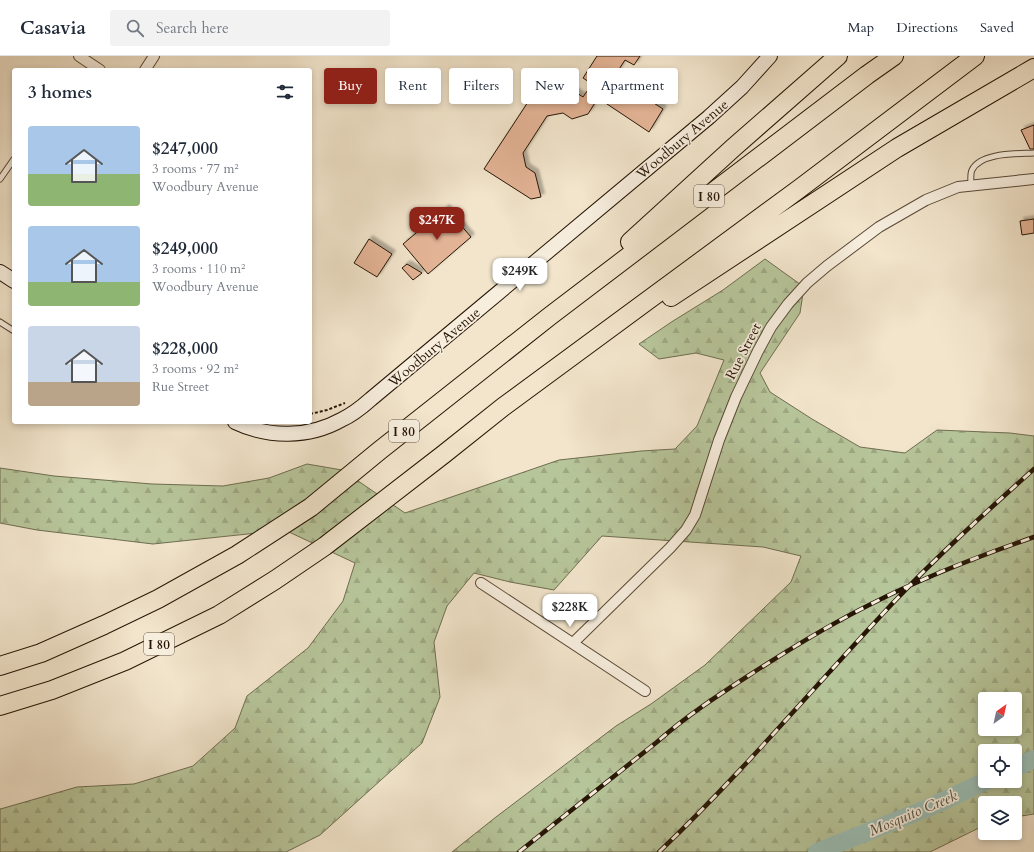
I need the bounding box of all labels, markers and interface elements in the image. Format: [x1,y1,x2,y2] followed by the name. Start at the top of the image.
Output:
[110,10,390,46] search box
[20,15,86,41] text: Casavia
[124,17,146,39] icon: search
[156,18,229,38] text: Search here
[848,18,874,37] text: Map
[896,18,958,37] text: Directions
[980,18,1014,37] text: Saved
[324,68,377,104] chip: Buy
[385,68,441,104] chip: Rent
[449,68,513,104] chip: Filters
[521,68,579,104] chip: New
[587,68,678,104] chip: Apartment
[28,81,92,104] text: 3 homes
[274,81,296,103] icon: filters
[631,95,732,184] street label: Woodbury Avenue
[152,137,218,160] text: $247,000
[60,142,108,190] icon: home
[152,160,239,178] text: 3 rooms · 77 m²
[152,178,259,196] text: Woodbury Avenue
[694,185,724,207] road number: I 80
[409,207,465,241] pin: $247K
[418,211,456,229] text: $247K
[152,237,218,260] text: $249,000
[60,242,108,290] icon: home
[492,258,548,292] pin: $249K
[152,260,245,278] text: 3 rooms · 110 m²
[501,262,539,280] text: $249K
[152,278,259,296] text: Woodbury Avenue
[383,303,484,392] street label: Woodbury Avenue
[721,319,766,383] street label: Rue Street
[152,337,218,360] text: $228,000
[60,342,108,390] icon: home
[152,360,239,378] text: 3 rooms · 92 m²
[152,378,209,396] text: Rue Street
[389,420,419,442] road number: I 80
[542,594,598,628] pin: $228K
[551,598,589,616] text: $228K
[144,633,174,655] road number: I 80
[978,692,1022,736] north arrow
[978,692,1022,840] map controls
[978,744,1022,788] button: locate
[866,785,961,841] water label: Mosquito Creek
[978,796,1022,840] button: layers

